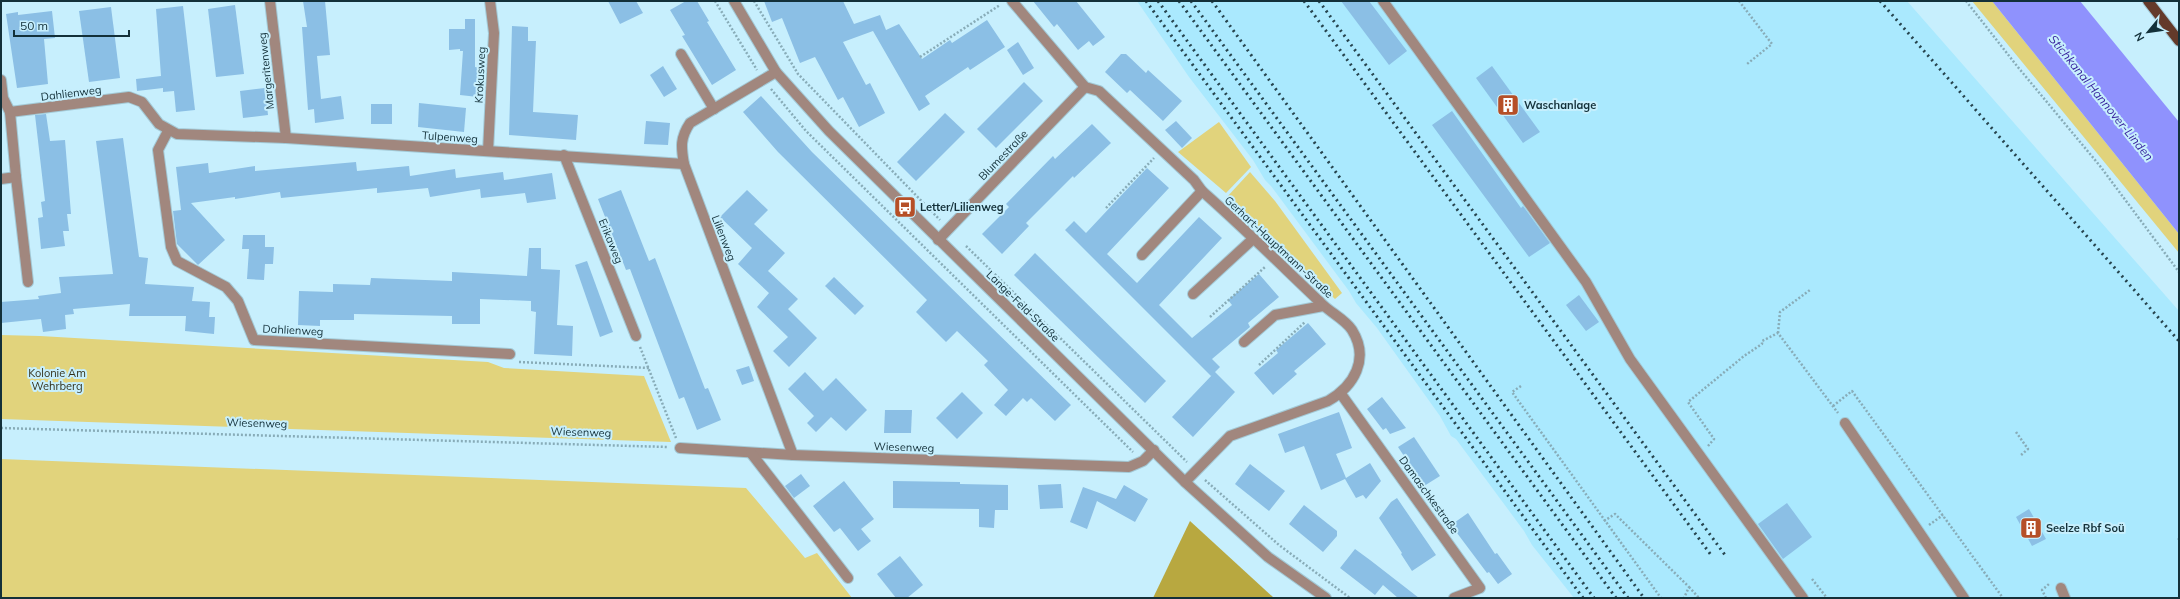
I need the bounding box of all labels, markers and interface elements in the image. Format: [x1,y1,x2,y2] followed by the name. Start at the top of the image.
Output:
[14,12,129,38] scale bar
[2128,12,2168,52] north arrow
[20,18,48,33] text: 50 m
[2131,30,2147,44] text: N
[255,32,277,110] street label: Margeritenweg
[2046,32,2157,164] water label: Stichkanal Hannover-Linden
[472,46,488,104] street label: Krokusweg
[40,82,102,104] street label: Dahlienweg
[1495,92,1521,118] building icon: Waschanlage
[1524,98,1596,112] place label: Waschanlage
[975,127,1031,183] street label: Blumestraße
[422,128,478,146] street label: Tulpenweg
[1222,193,1336,301] street label: Gerhart-Hauptmann-Straße
[892,194,918,220] bus stop icon: Letter/Lilienweg
[920,200,1004,214] place label: Letter/Lilienweg
[709,213,739,263] street label: Lilienweg
[596,216,626,266] street label: Erikaweg
[983,268,1063,345] street label: Lange-Feld-Straße
[262,321,324,339] street label: Dahlienweg
[28,366,86,393] park label: Kolonie Am Wehrberg
[226,415,288,431] street label: Wiesenweg
[550,424,612,440] street label: Wiesenweg
[873,439,935,455] street label: Wiesenweg
[1396,453,1462,537] street label: Damaschkestraße
[2018,515,2044,541] building icon: Seelze Rbf Soü
[2046,521,2124,535] place label: Seelze Rbf Soü

